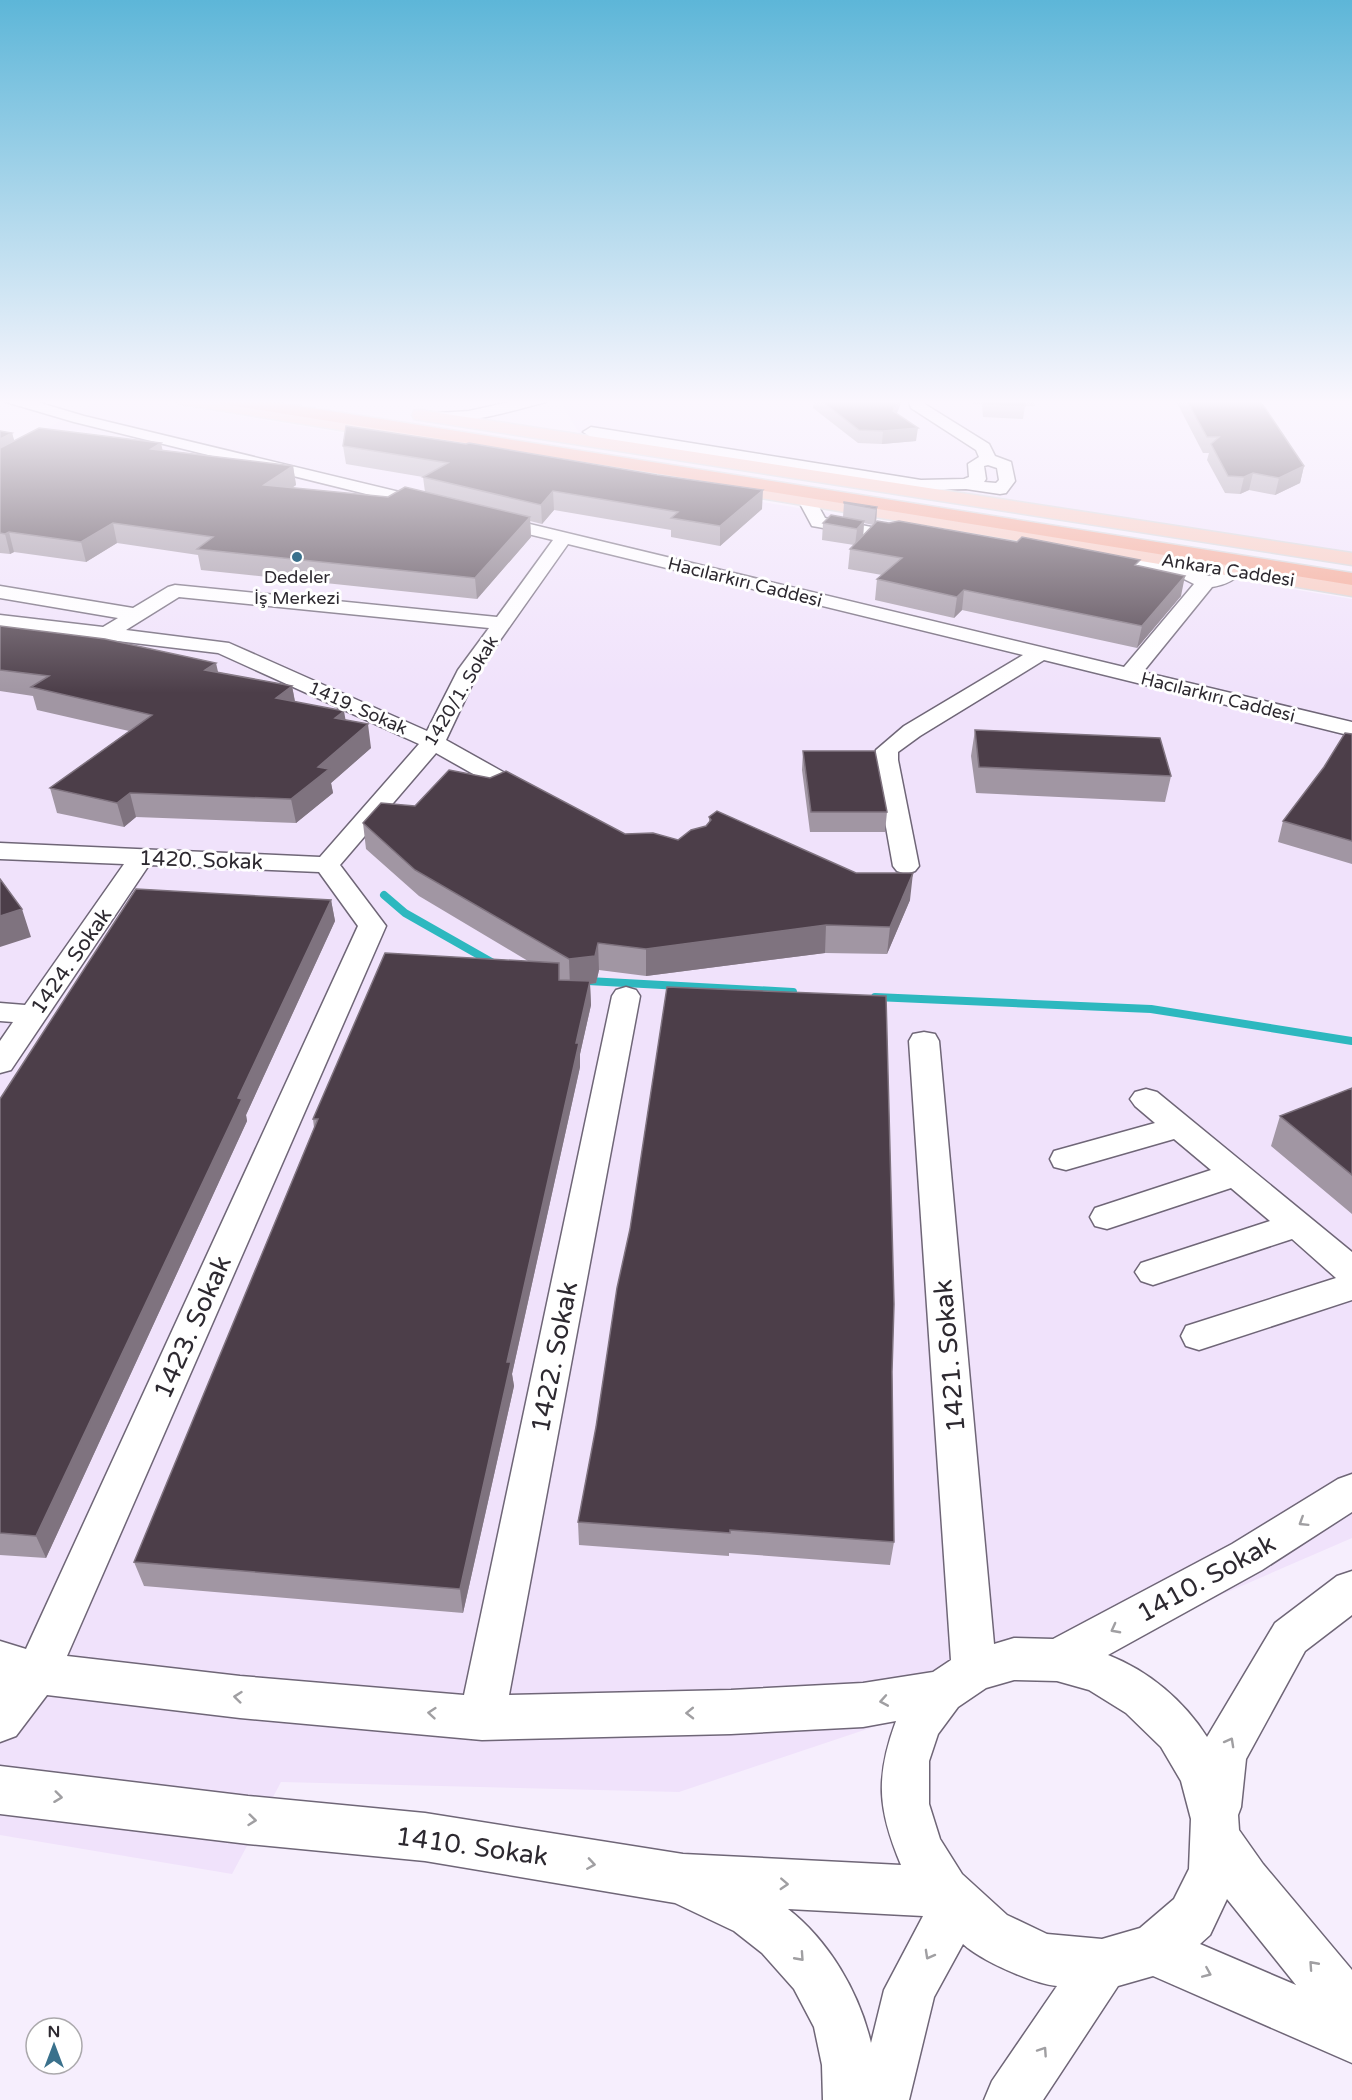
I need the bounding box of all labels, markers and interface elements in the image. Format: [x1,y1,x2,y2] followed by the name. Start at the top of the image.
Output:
[1160,549,1296,591] street label: Ankara Caddesi
[290,550,304,564] marker: Dedeler İş Merkezi
[666,552,824,612] street label: Hacılarkırı Caddesi
[254,566,340,609] place label: Dedeler İş Merkezi
[419,631,503,750] street label: 1420/1. Sokak
[1139,667,1297,727] street label: Hacılarkırı Caddesi
[305,676,411,740] street label: 1419. Sokak
[139,846,263,875] street label: 1420. Sokak
[26,903,117,1019] street label: 1424. Sokak
[147,1251,238,1404] street label: 1423. Sokak
[927,1278,972,1434] street label: 1421. Sokak
[525,1279,584,1435] street label: 1422. Sokak
[1298,1514,1309,1525] one-way arrow
[1132,1528,1281,1629] street label: 1410. Sokak
[1111,1622,1121,1633] one-way arrow
[233,1691,242,1703] one-way arrow
[880,1695,889,1707] one-way arrow
[685,1706,694,1719] one-way arrow
[428,1707,437,1720] one-way arrow
[1223,1738,1234,1748] one-way arrow
[53,1790,63,1802] one-way arrow
[247,1813,256,1826] one-way arrow
[394,1820,550,1873] street label: 1410. Sokak
[586,1858,595,1870] one-way arrow
[780,1878,789,1891] one-way arrow
[925,1949,936,1959] one-way arrow
[793,1950,804,1961] one-way arrow
[1309,1961,1320,1972] one-way arrow
[1201,1966,1212,1978] one-way arrow
[24,2016,84,2076] north arrow
[48,2022,60,2042] text: N
[1036,2047,1047,2058] one-way arrow

